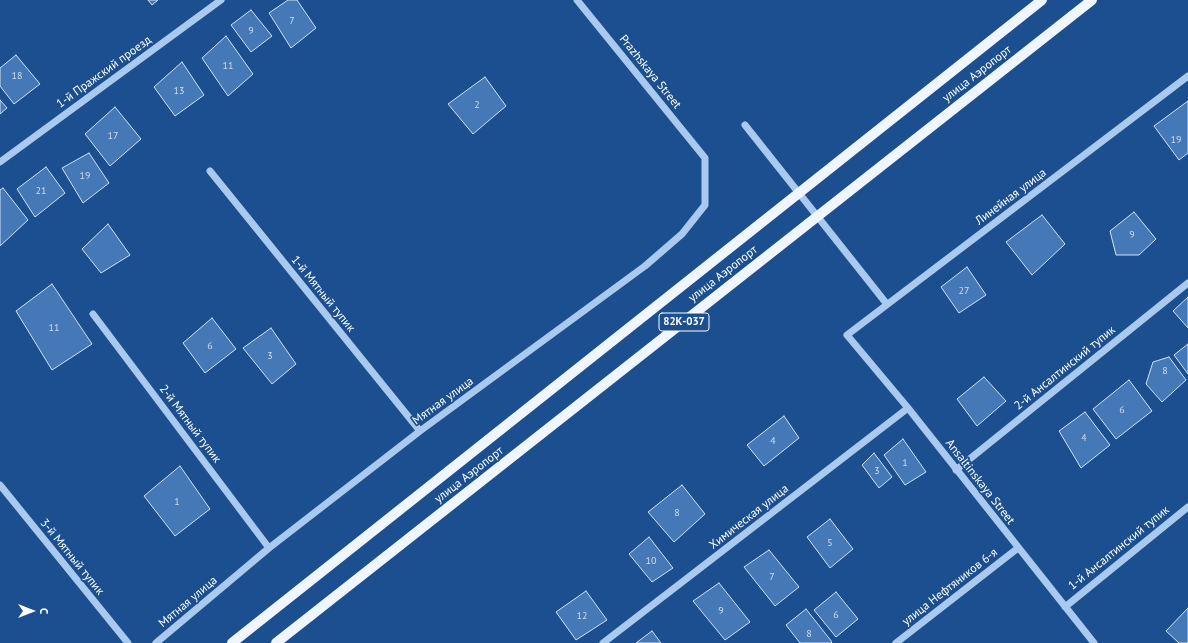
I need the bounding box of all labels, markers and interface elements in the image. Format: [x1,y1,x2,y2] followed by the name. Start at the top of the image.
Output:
[289,15,295,27] house number: 7
[248,25,254,37] house number: 9
[616,32,684,112] street label: Prazhskaya Street
[54,33,154,111] street label: 1-й Пражский проезд
[940,43,1014,105] street label: улица Аэропорт
[223,60,233,72] house number: 11
[12,70,22,82] house number: 18
[174,85,184,97] house number: 13
[474,99,480,111] house number: 2
[108,130,118,142] house number: 17
[1171,134,1181,146] house number: 19
[973,166,1049,228] street label: Линейная улица
[80,170,90,182] house number: 19
[36,185,46,197] house number: 21
[1129,229,1135,241] house number: 9
[686,243,760,305] street label: улица Аэропорт
[288,253,358,335] street label: 1-й Мятный тупик
[959,285,969,297] house number: 27
[659,313,709,331] road number: 82К-037
[49,322,59,334] house number: 11
[1012,323,1118,413] street label: 2-й Ансалтинский тупик
[207,340,213,352] house number: 6
[267,350,273,362] house number: 3
[1162,365,1168,377] house number: 8
[410,374,476,428] street label: Мятная улица
[156,382,224,466] street label: 2-й Мятный тупик
[1119,404,1125,416] house number: 6
[1081,432,1087,444] house number: 4
[770,435,776,447] house number: 4
[942,437,1018,527] street label: Ansaltinskaya Street
[432,444,506,506] street label: улица Аэропорт
[902,457,908,469] house number: 1
[874,465,880,477] house number: 3
[706,482,792,552] street label: Химическая улица
[174,496,180,508] house number: 1
[1066,503,1172,593] street label: 1-й Ансалтинский тупик
[674,507,680,519] house number: 8
[37,516,107,598] street label: 3-й Мятный тупик
[827,537,833,549] house number: 5
[899,545,1001,629] street label: улица Нефтяников 6-я
[646,555,656,567] house number: 10
[769,571,775,583] house number: 7
[156,573,220,631] street label: Мятная улица
[12,591,52,631] north arrow
[718,605,724,617] house number: 9
[37,608,51,614] text: С
[833,609,839,621] house number: 6
[577,610,587,622] house number: 12
[806,628,812,640] house number: 8

